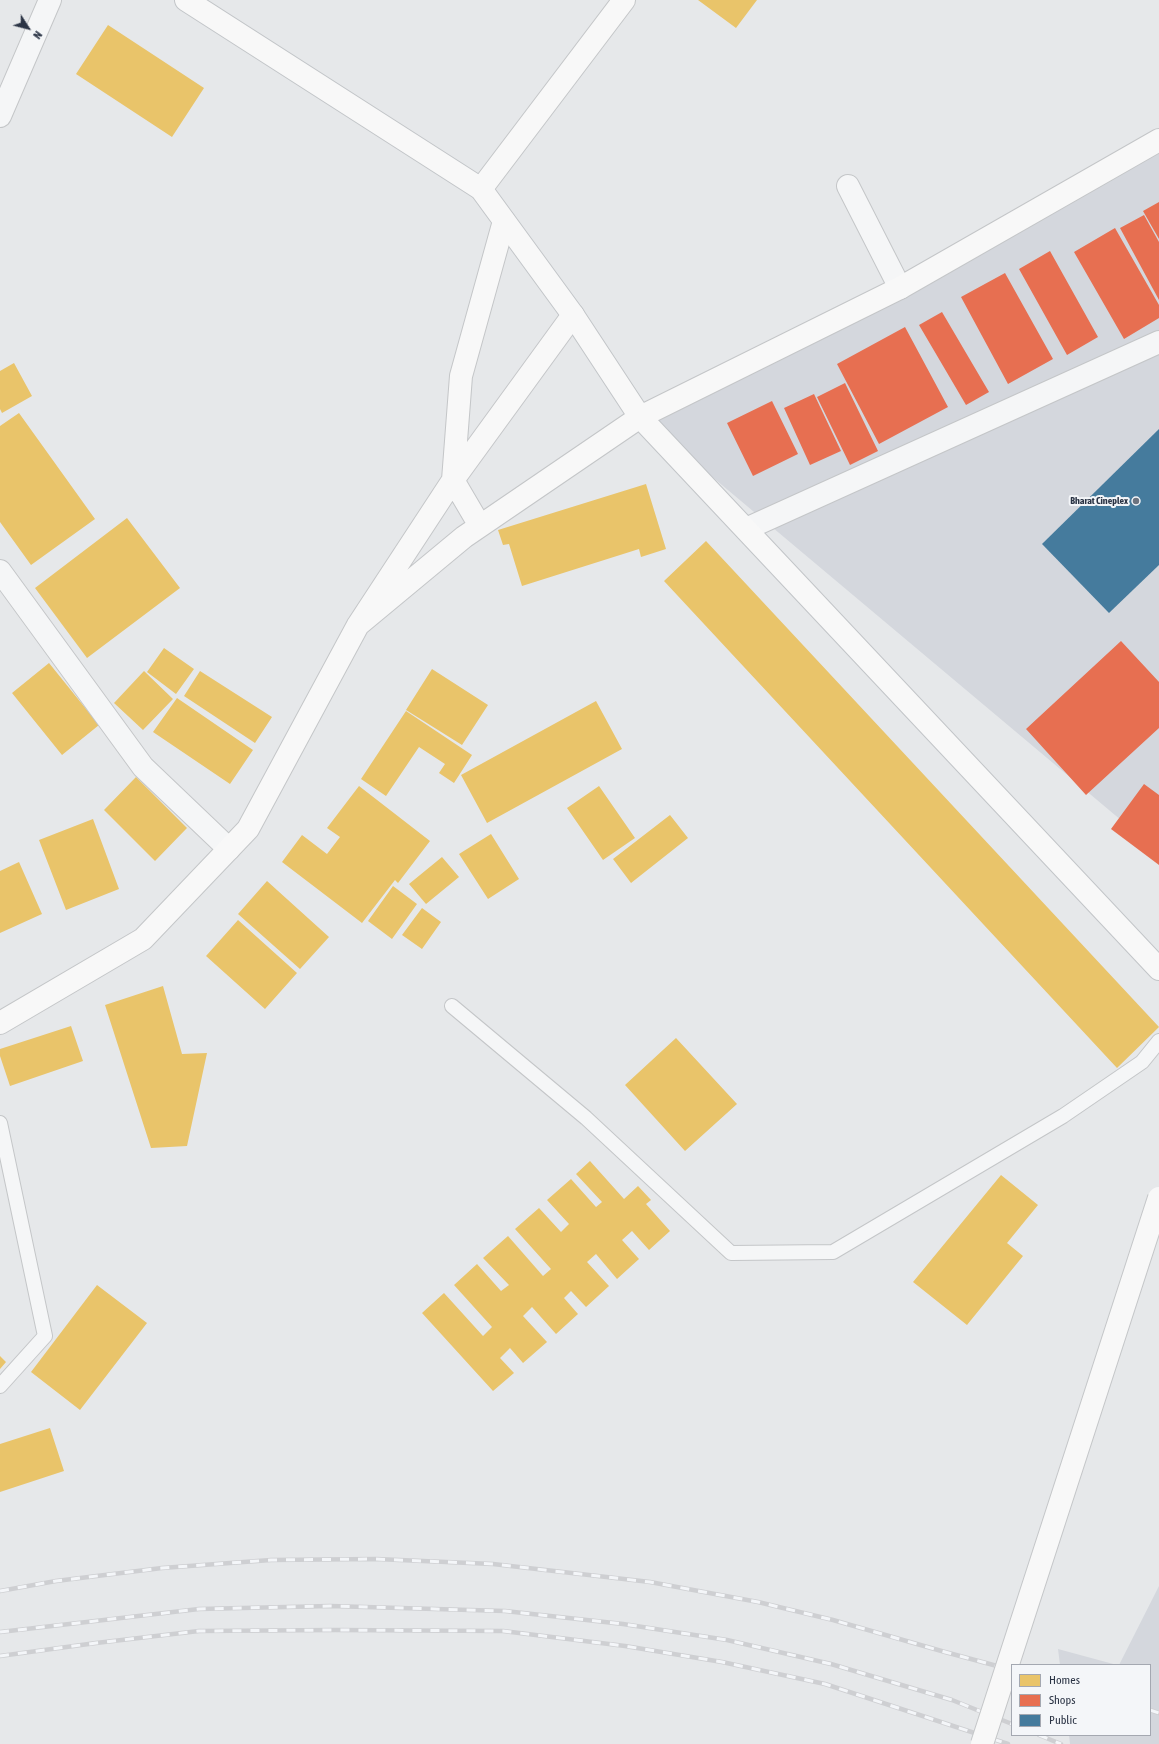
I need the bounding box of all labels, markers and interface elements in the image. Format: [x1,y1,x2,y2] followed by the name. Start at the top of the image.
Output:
[8,8,48,48] north arrow
[31,29,44,41] text: N
[1070,495,1128,507] place label: Bharat Cineplex
[1131,496,1141,506] marker: Bharat Cineplex
[1011,1664,1151,1736] legend
[1049,1673,1080,1687] text: Homes
[1049,1693,1075,1707] text: Shops
[1049,1713,1077,1727] text: Public

